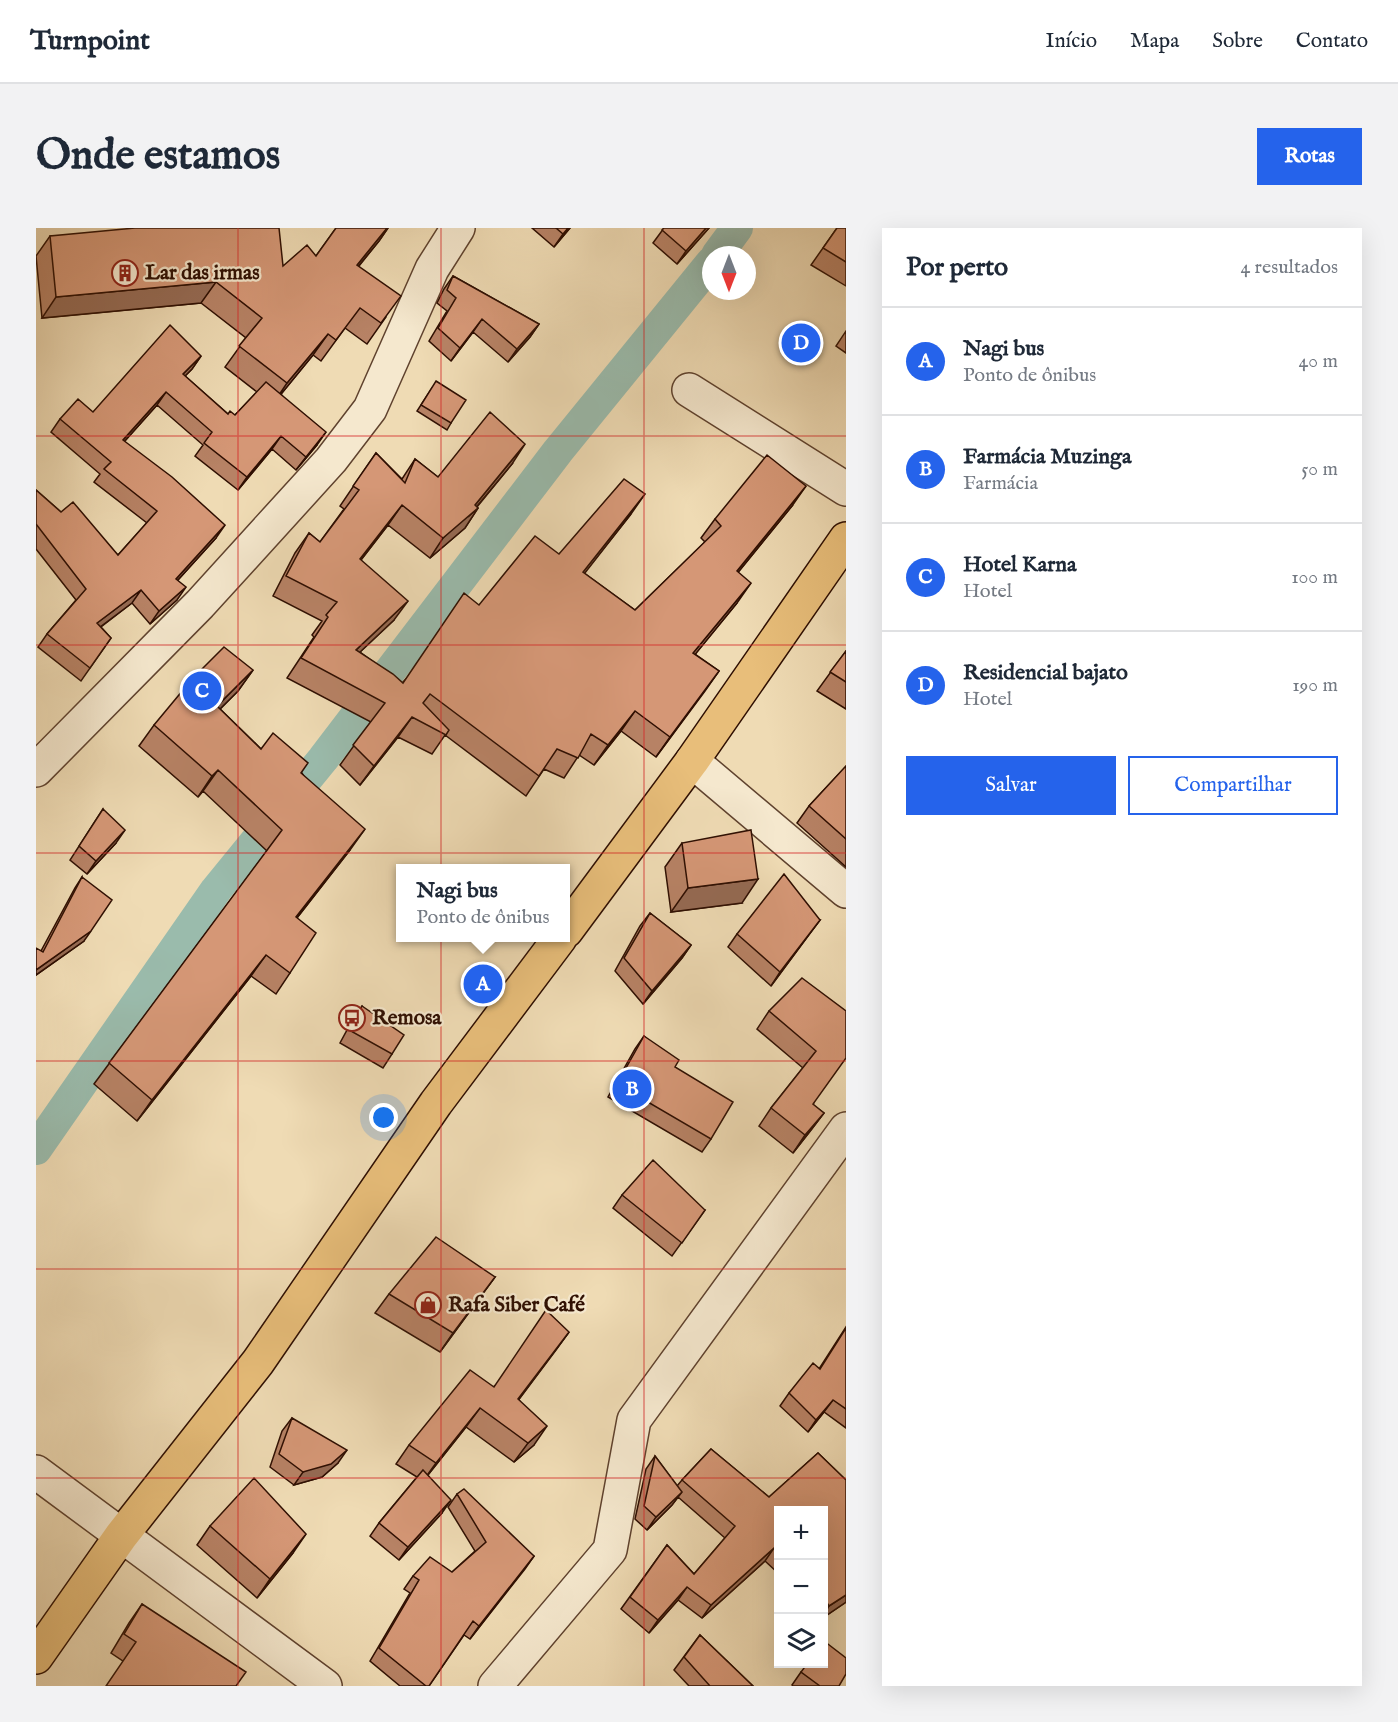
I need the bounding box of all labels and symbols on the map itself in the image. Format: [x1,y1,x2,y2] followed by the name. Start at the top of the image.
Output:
[702,246,756,300] north arrow
[110,258,140,288] building icon: Lar das irmas
[145,260,260,287] place label: Lar das irmas
[782,320,820,366] pin: D
[182,668,222,714] pin: C
[464,962,502,1006] pin: A
[337,1003,367,1033] bus stop icon: Remosa
[372,1005,442,1032] place label: Remosa
[612,1066,652,1112] pin: B
[369,1103,398,1132] your location
[413,1290,443,1320] shop icon: Rafa Siber Café
[448,1292,585,1319] place label: Rafa Siber Café

